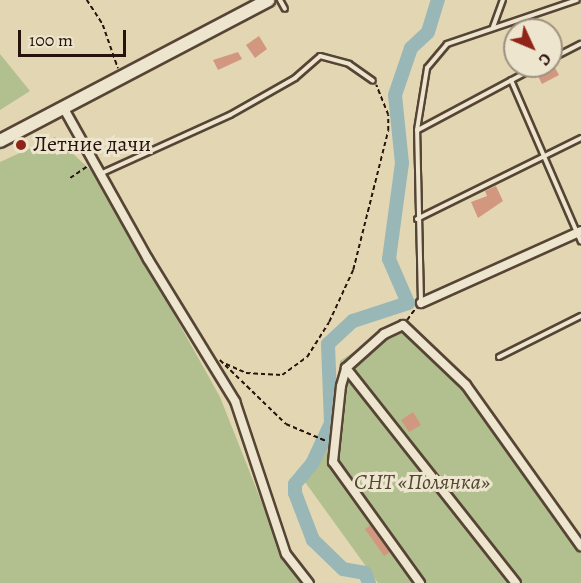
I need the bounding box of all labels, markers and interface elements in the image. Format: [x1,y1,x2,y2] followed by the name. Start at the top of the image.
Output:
[21,18,129,56] scale bar
[503,18,563,78] north arrow
[29,28,73,52] text: 100 m
[533,48,556,70] text: С
[33,132,151,158] place label: Летние дачи
[14,138,28,152] marker: Летние дачи
[354,470,490,496] park label: СНТ «Полянка»

